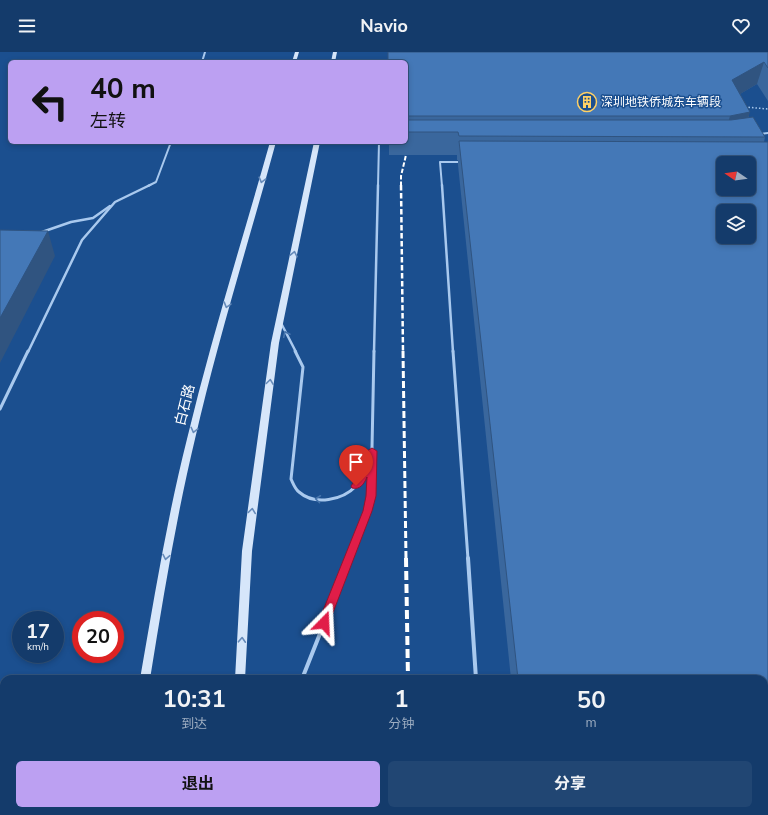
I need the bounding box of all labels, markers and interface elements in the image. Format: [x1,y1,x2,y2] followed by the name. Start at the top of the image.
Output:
[360,14,408,38] text: Navio
[16,15,38,37] icon: menu
[730,15,752,37] icon: heart
[90,70,156,108] text: 40 m
[24,76,76,128] icon: left
[576,91,598,113] building icon: 深圳地铁侨城东车辆段
[601,94,721,110] place label: 深圳地铁侨城东车辆段
[90,109,126,133] text: 左转
[716,156,756,196] north arrow
[716,156,756,244] map controls
[259,176,267,183] one-way arrow
[716,204,756,244] button: layers
[289,251,297,257] one-way arrow
[223,301,232,308] one-way arrow
[283,330,291,338] one-way arrow
[265,379,274,385] one-way arrow
[171,382,199,428] street label: 白石路
[190,427,198,434] one-way arrow
[339,445,373,486] pin
[345,451,367,473] icon: arrive
[315,495,321,504] one-way arrow
[247,508,256,514] one-way arrow
[163,554,171,561] one-way arrow
[303,602,345,644] position arrow
[72,611,124,663] speed limit sign: 20
[26,618,50,645] text: 17
[237,637,246,643] one-way arrow
[27,640,49,654] text: km/h
[162,683,226,715] text: 10:31
[394,683,409,715] text: 1
[577,684,606,716] text: 50
[586,714,597,732] text: m
[181,715,207,733] text: 到达
[388,715,414,733] text: 分钟
[16,761,380,807] button: 退出
[388,761,752,807] button: 分享

